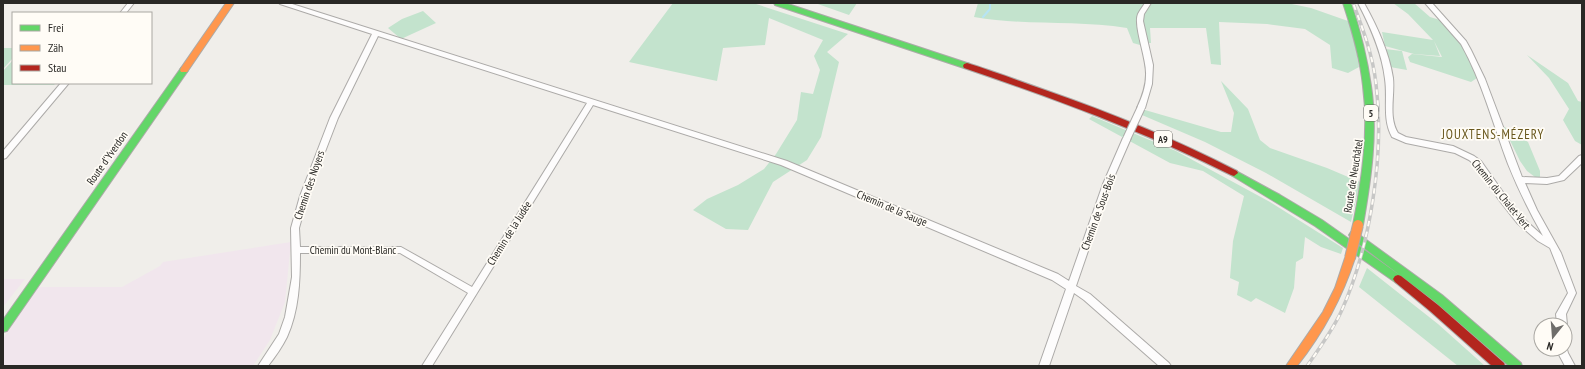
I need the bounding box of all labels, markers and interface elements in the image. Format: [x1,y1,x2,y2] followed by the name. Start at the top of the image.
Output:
[12,12,152,84] legend
[48,20,64,35] text: Frei
[48,40,63,55] text: Zäh
[48,60,66,75] text: Stau
[1364,105,1378,121] road number: 5
[1441,126,1544,143] district label: JOUXTENS-MÉZERY
[83,128,131,187] street label: Route d'Yverdon
[1154,131,1172,147] road number: A9
[1340,138,1366,214] street label: Route de Neuchâtel
[291,148,328,222] street label: Chemin des Noyers
[1469,156,1533,232] street label: Chemin du Chalet-Vert
[1078,172,1118,252] street label: Chemin de Sous-Bois
[855,187,930,229] street label: Chemin de la Sauge
[484,198,535,268] street label: Chemin de la Judée
[310,243,396,257] street label: Chemin du Mont-Blanc
[1533,317,1573,357] north arrow
[1545,339,1555,354] text: N

